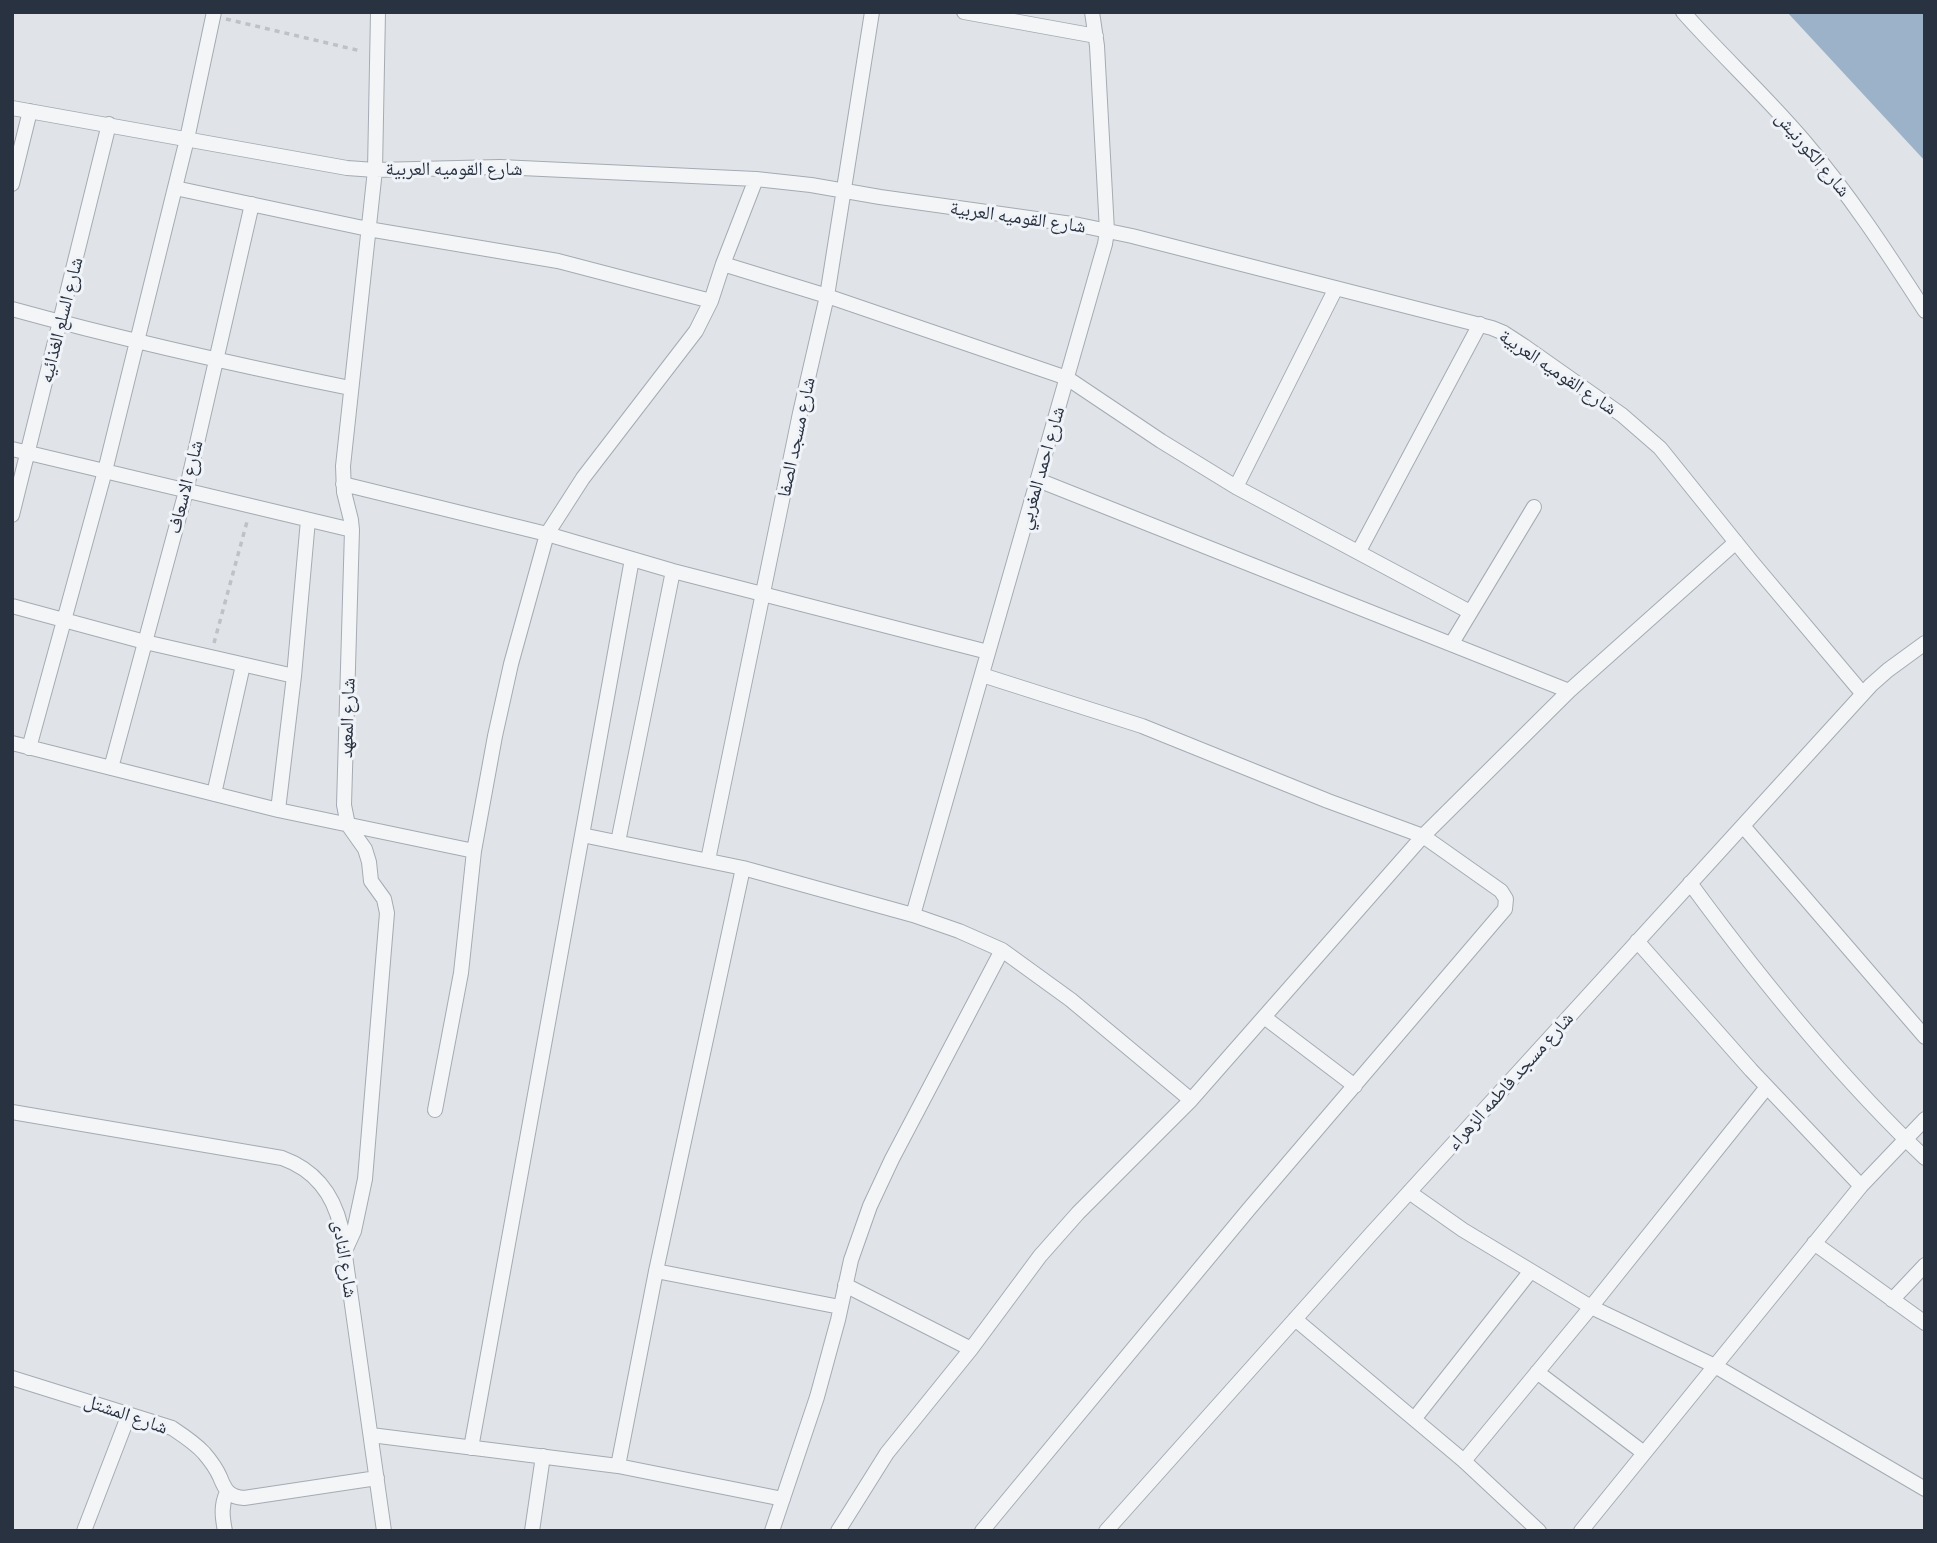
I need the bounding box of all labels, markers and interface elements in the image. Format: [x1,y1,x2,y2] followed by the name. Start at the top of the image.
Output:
[1771,107,1855,201] street label: شارع الكورنيش
[385,158,523,180] street label: شارع القوميه العربية
[949,196,1087,238] street label: شارع القوميه العربية
[34,255,88,385] street label: شارع السلع الغذائيه
[1495,324,1621,420] street label: شارع القوميه العربية
[772,375,820,499] street label: شارع مسجد الصفا
[1013,404,1069,532] street label: شارع احمد المغربي
[162,438,208,536] street label: شارع الاسعاف
[334,677,360,759] street label: شارع المعهد
[1442,1007,1578,1155] street label: شارع مسجد فاطمه الزهراء
[328,1219,362,1299] street label: شارع النادى
[81,1389,171,1439] street label: شارع المشتل

